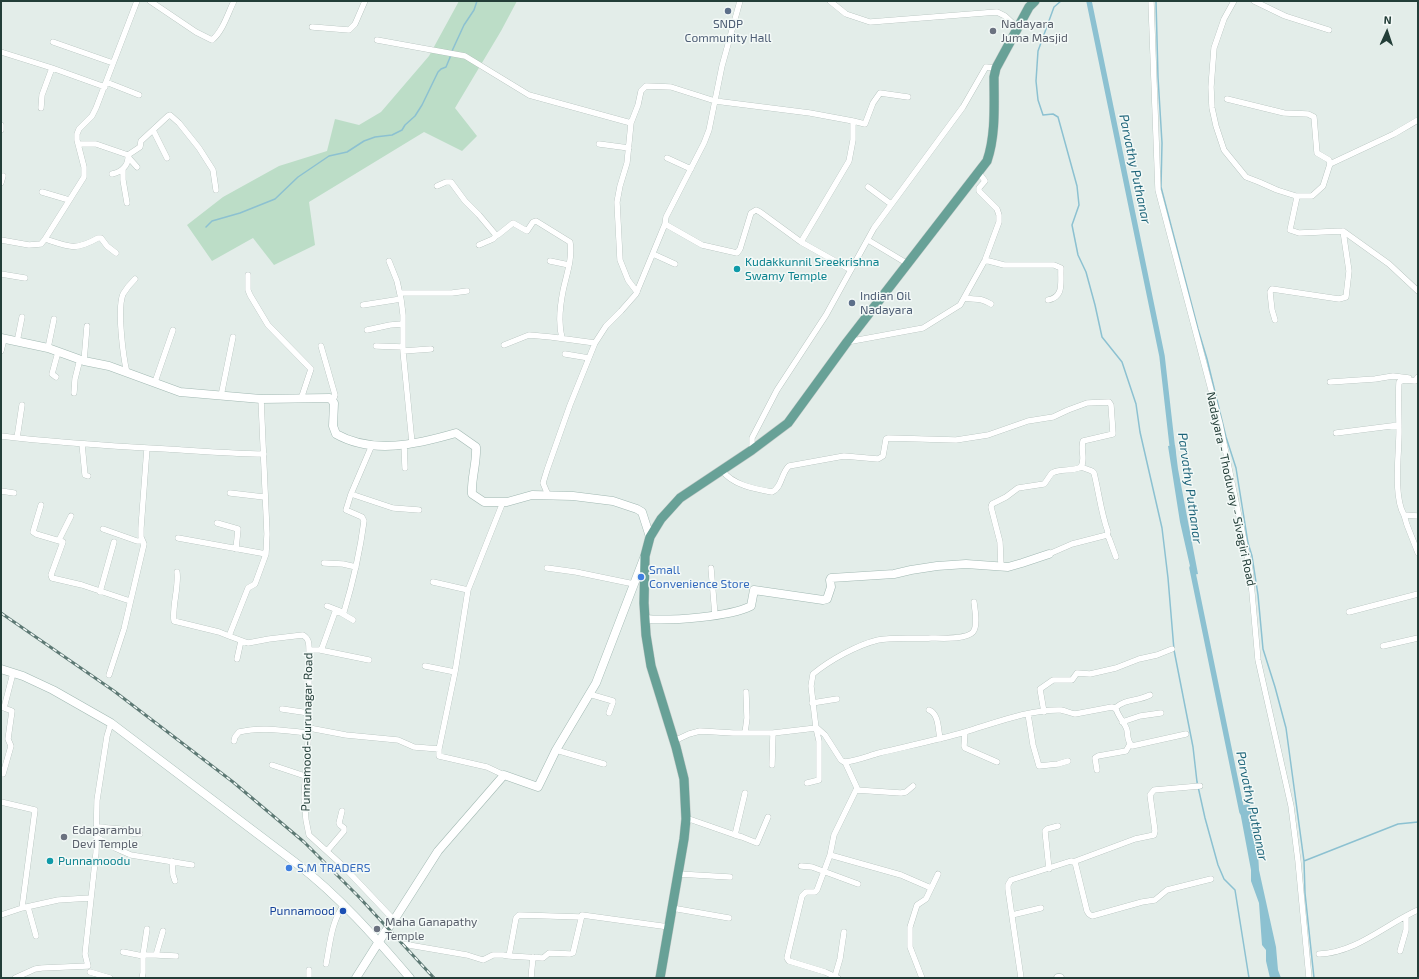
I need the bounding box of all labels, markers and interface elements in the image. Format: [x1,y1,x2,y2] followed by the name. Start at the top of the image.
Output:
[723,6,733,16] marker: SNDP Community Hall
[1367,12,1407,52] north arrow
[1383,13,1392,26] text: N
[685,17,771,45] place label: SNDP Community Hall
[1001,17,1068,45] place label: Nadayara Juma Masjid
[988,26,998,36] marker: Nadayara Juma Masjid
[1116,113,1154,225] water label: Parvathy Puthanar
[745,255,879,283] place label: Kudakkunnil Sreekrishna Swamy Temple
[732,264,742,274] marker: Kudakkunnil Sreekrishna Swamy Temple
[860,289,913,317] place label: Indian Oil Nadayara
[847,298,857,308] marker: Indian Oil Nadayara
[1203,390,1259,588] street label: Nadayara - Thoduvay - Sivagiri Road
[1174,431,1206,545] water label: Parvathy Puthanar
[649,563,750,591] place label: Small Convenience Store
[636,572,646,582] marker: Small Convenience Store
[298,652,316,812] street label: Punnamood-Gurunagar Road
[1233,750,1271,862] water label: Parvathy Puthanar
[72,823,141,851] place label: Edaparambu Devi Temple
[59,832,69,842] marker: Edaparambu Devi Temple
[58,854,130,868] place label: Punnamoodu
[45,856,55,866] marker: Punnamoodu
[297,861,370,875] place label: S.M TRADERS
[284,863,294,873] marker: S.M TRADERS
[270,904,335,918] place label: Punnamood
[338,906,348,916] marker: Punnamood
[385,915,477,943] place label: Maha Ganapathy Temple
[372,924,382,934] marker: Maha Ganapathy Temple

